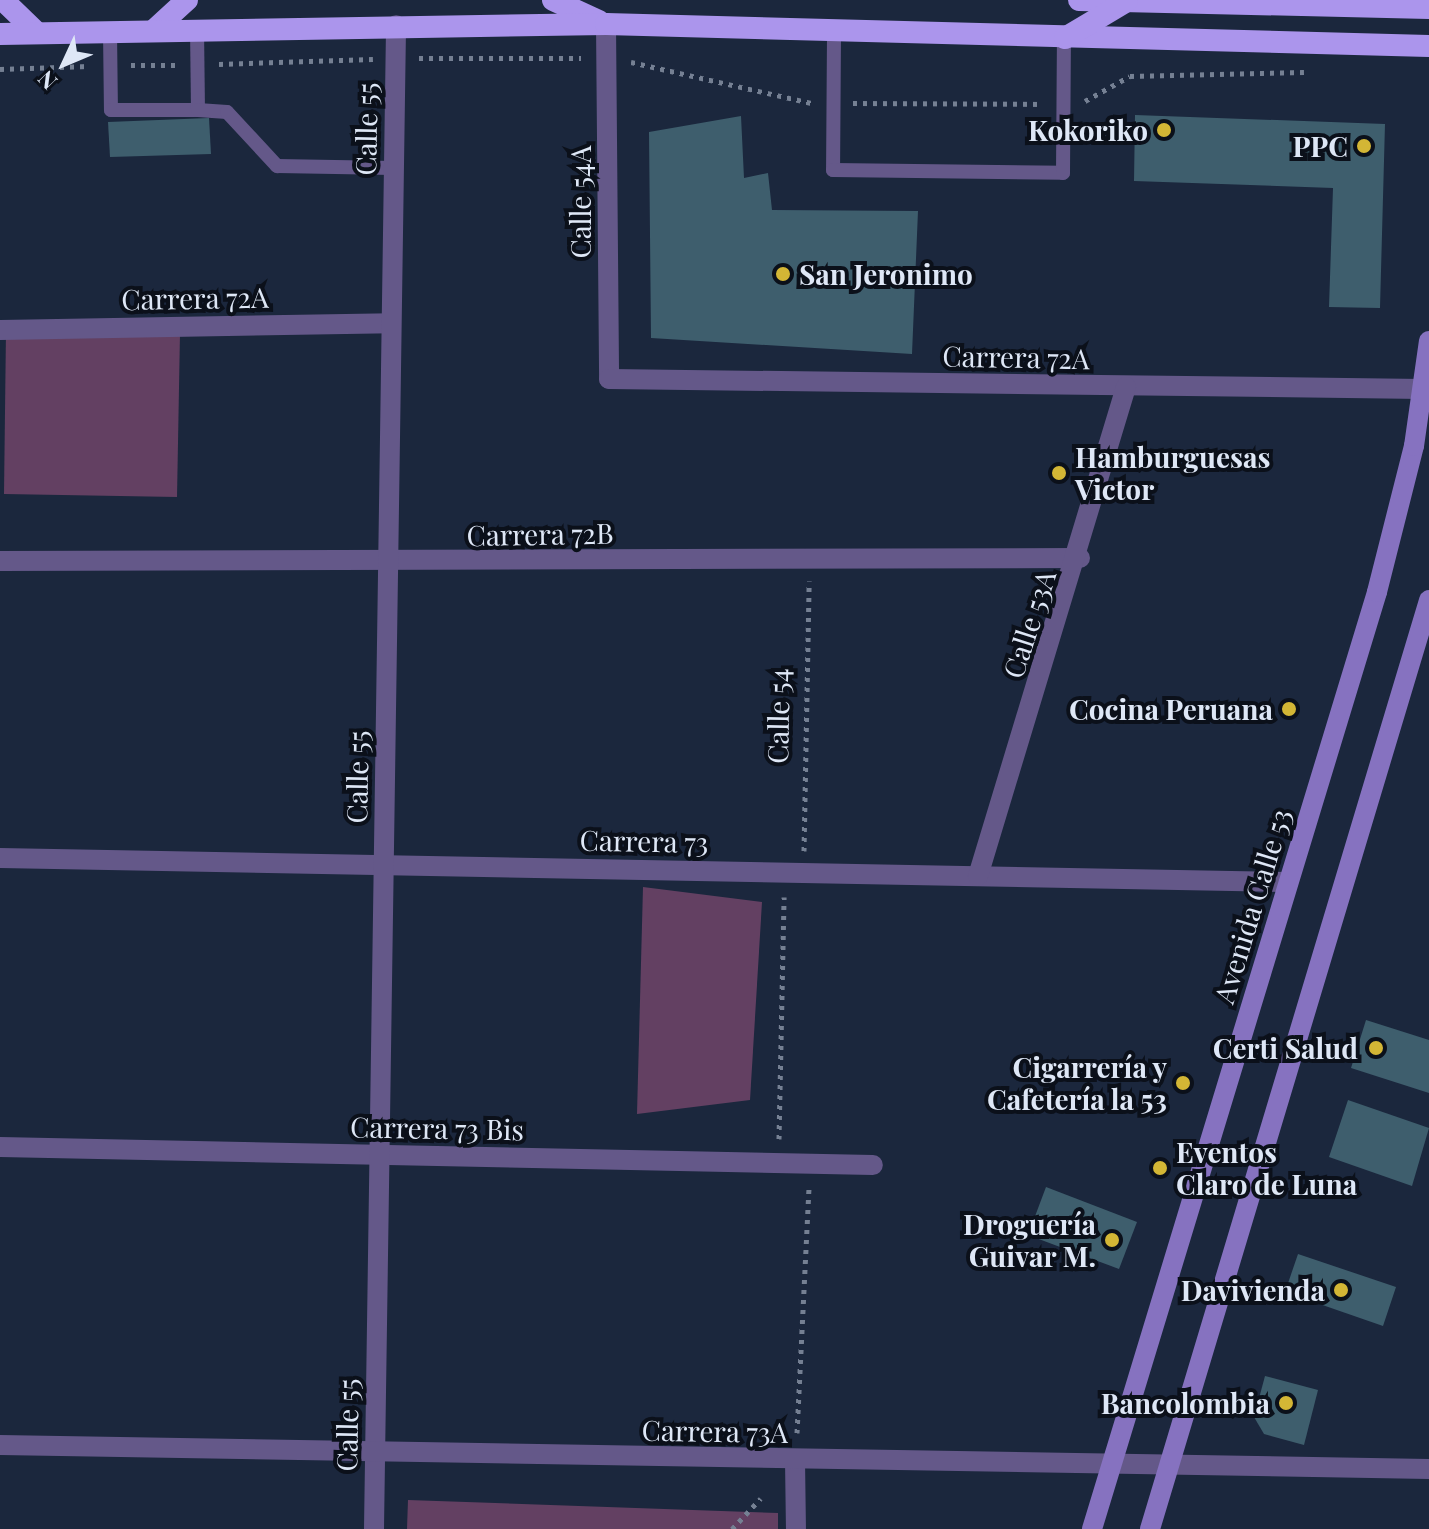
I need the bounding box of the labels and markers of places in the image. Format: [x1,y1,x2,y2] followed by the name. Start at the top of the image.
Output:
[1028,113,1148,147] place label: Kokoriko
[1155,121,1173,139] marker: Kokoriko
[1292,129,1348,163] place label: PPC
[1355,137,1373,155] marker: PPC
[799,257,973,291] place label: San Jeronimo
[774,265,792,283] marker: San Jeronimo
[1075,440,1270,506] place label: Hamburguesas Victor
[1050,464,1068,482] marker: Hamburguesas Victor
[1069,692,1273,726] place label: Cocina Peruana
[1280,700,1298,718] marker: Cocina Peruana
[1213,1031,1358,1065] place label: Certi Salud
[1365,1037,1387,1059] marker: Certi Salud
[986,1050,1167,1116] place label: Cigarrería y Cafetería la 53
[1174,1074,1192,1092] marker: Cigarrería y Cafetería la 53
[1176,1135,1357,1201] place label: Eventos Claro de Luna
[1151,1159,1169,1177] marker: Eventos Claro de Luna
[963,1207,1096,1273] place label: Droguería Guivar M.
[1103,1231,1121,1249] marker: Droguería Guivar M.
[1181,1273,1325,1307] place label: Davivienda
[1332,1281,1350,1299] marker: Davivienda
[1101,1386,1270,1420] place label: Bancolombia
[1277,1394,1295,1412] marker: Bancolombia

